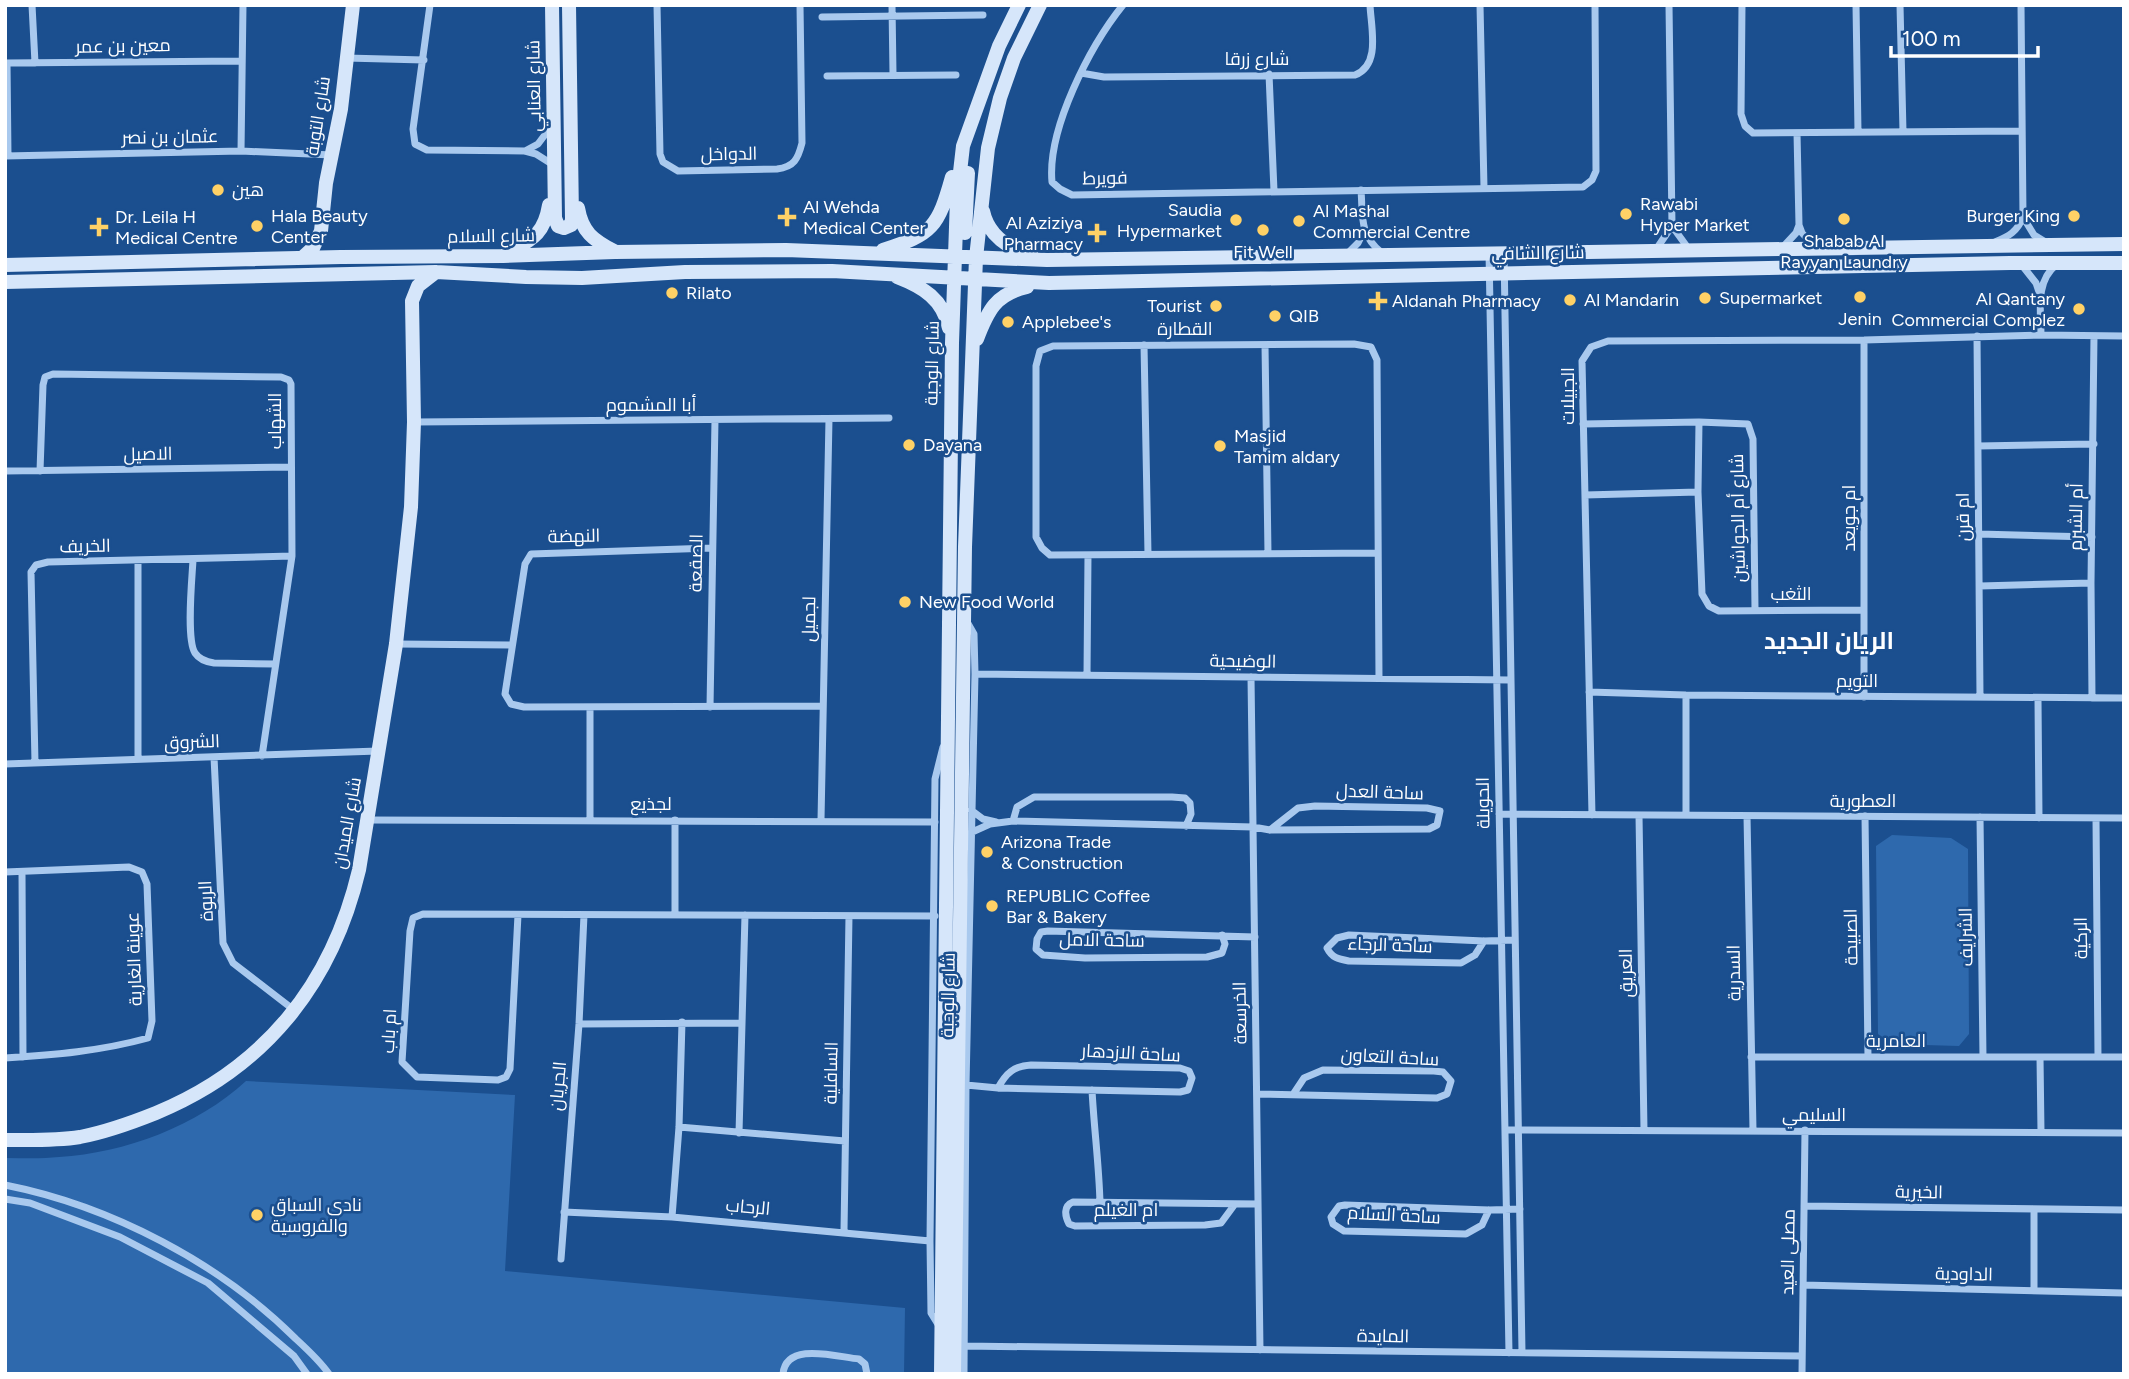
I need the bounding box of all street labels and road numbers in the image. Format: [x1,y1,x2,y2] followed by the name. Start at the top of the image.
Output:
[74,34,171,58] street label: معين بن عمر
[522,40,549,132] street label: شارع العنابي
[1224,48,1290,71] street label: شارع زرقا
[301,75,336,157] street label: شارع التوبة
[121,125,218,149] street label: عثمان بن نصر
[700,143,758,165] street label: الدواخل
[1082,167,1128,189] street label: فويرط
[447,224,535,249] street label: شارع السلام
[1491,241,1585,268] street label: شارع الشافي
[1157,318,1213,340] street label: القطارة
[920,320,945,406] street label: شارع الوجبة
[1557,367,1579,425] street label: الجبيلات
[264,393,286,449] street label: الشهاب
[606,394,696,417] street label: أبا المشموم
[123,443,173,465] street label: الاصيل
[1726,454,1751,582] street label: شارع أم الجواشين
[2064,483,2089,551] street label: أم الشبرم
[1838,485,1861,551] street label: ام جويعد
[1952,492,1975,542] street label: ام قرن
[547,525,601,547] street label: النهضة
[684,534,708,592] street label: الصقعة
[59,535,111,557] street label: الخريف
[1770,583,1812,605] street label: الثغب
[798,596,820,642] street label: لجميل
[1209,649,1277,673] street label: الوضيحية
[1836,670,1878,693] street label: التويم
[164,730,220,755] street label: الشروق
[328,775,367,871] street label: شارع الميدان
[1472,777,1494,829] street label: الحويلة
[1336,779,1424,805] street label: ساحة العدل
[1830,790,1896,812] street label: العطورية
[630,793,672,816] street label: لجذيع
[194,880,218,922] street label: الربوة
[1954,907,1978,967] street label: الشرايف
[1840,908,1862,966] street label: الصبيحة
[121,912,147,1006] street label: عوينة الغارية
[2070,917,2092,959] street label: الركية
[1059,928,1145,952] street label: ساحة الامل
[1347,933,1433,957] street label: ساحة الرجاء
[1723,945,1745,1001] street label: السدرية
[1615,948,1638,998] street label: العريق
[936,952,961,1038] street label: شارع الوجبة
[1228,981,1252,1045] street label: الخرسعة
[377,1008,402,1054] street label: ام باب
[1866,1030,1926,1052] street label: العامرية
[1080,1039,1181,1067] street label: ساحة الازدهار
[819,1041,843,1105] street label: السافلية
[1340,1043,1440,1071] street label: ساحة التعاون
[545,1060,571,1112] street label: الجريان
[1782,1104,1846,1129] street label: السليمي
[1895,1181,1943,1203] street label: الخيرية
[725,1194,771,1220] street label: الرحاب
[1094,1199,1158,1222] street label: ام الغيلم
[1347,1202,1441,1229] street label: ساحة السلام
[1776,1209,1800,1295] street label: مصلى العيد
[1935,1262,1993,1286] street label: الداودية
[1357,1325,1409,1347] street label: المايدة

